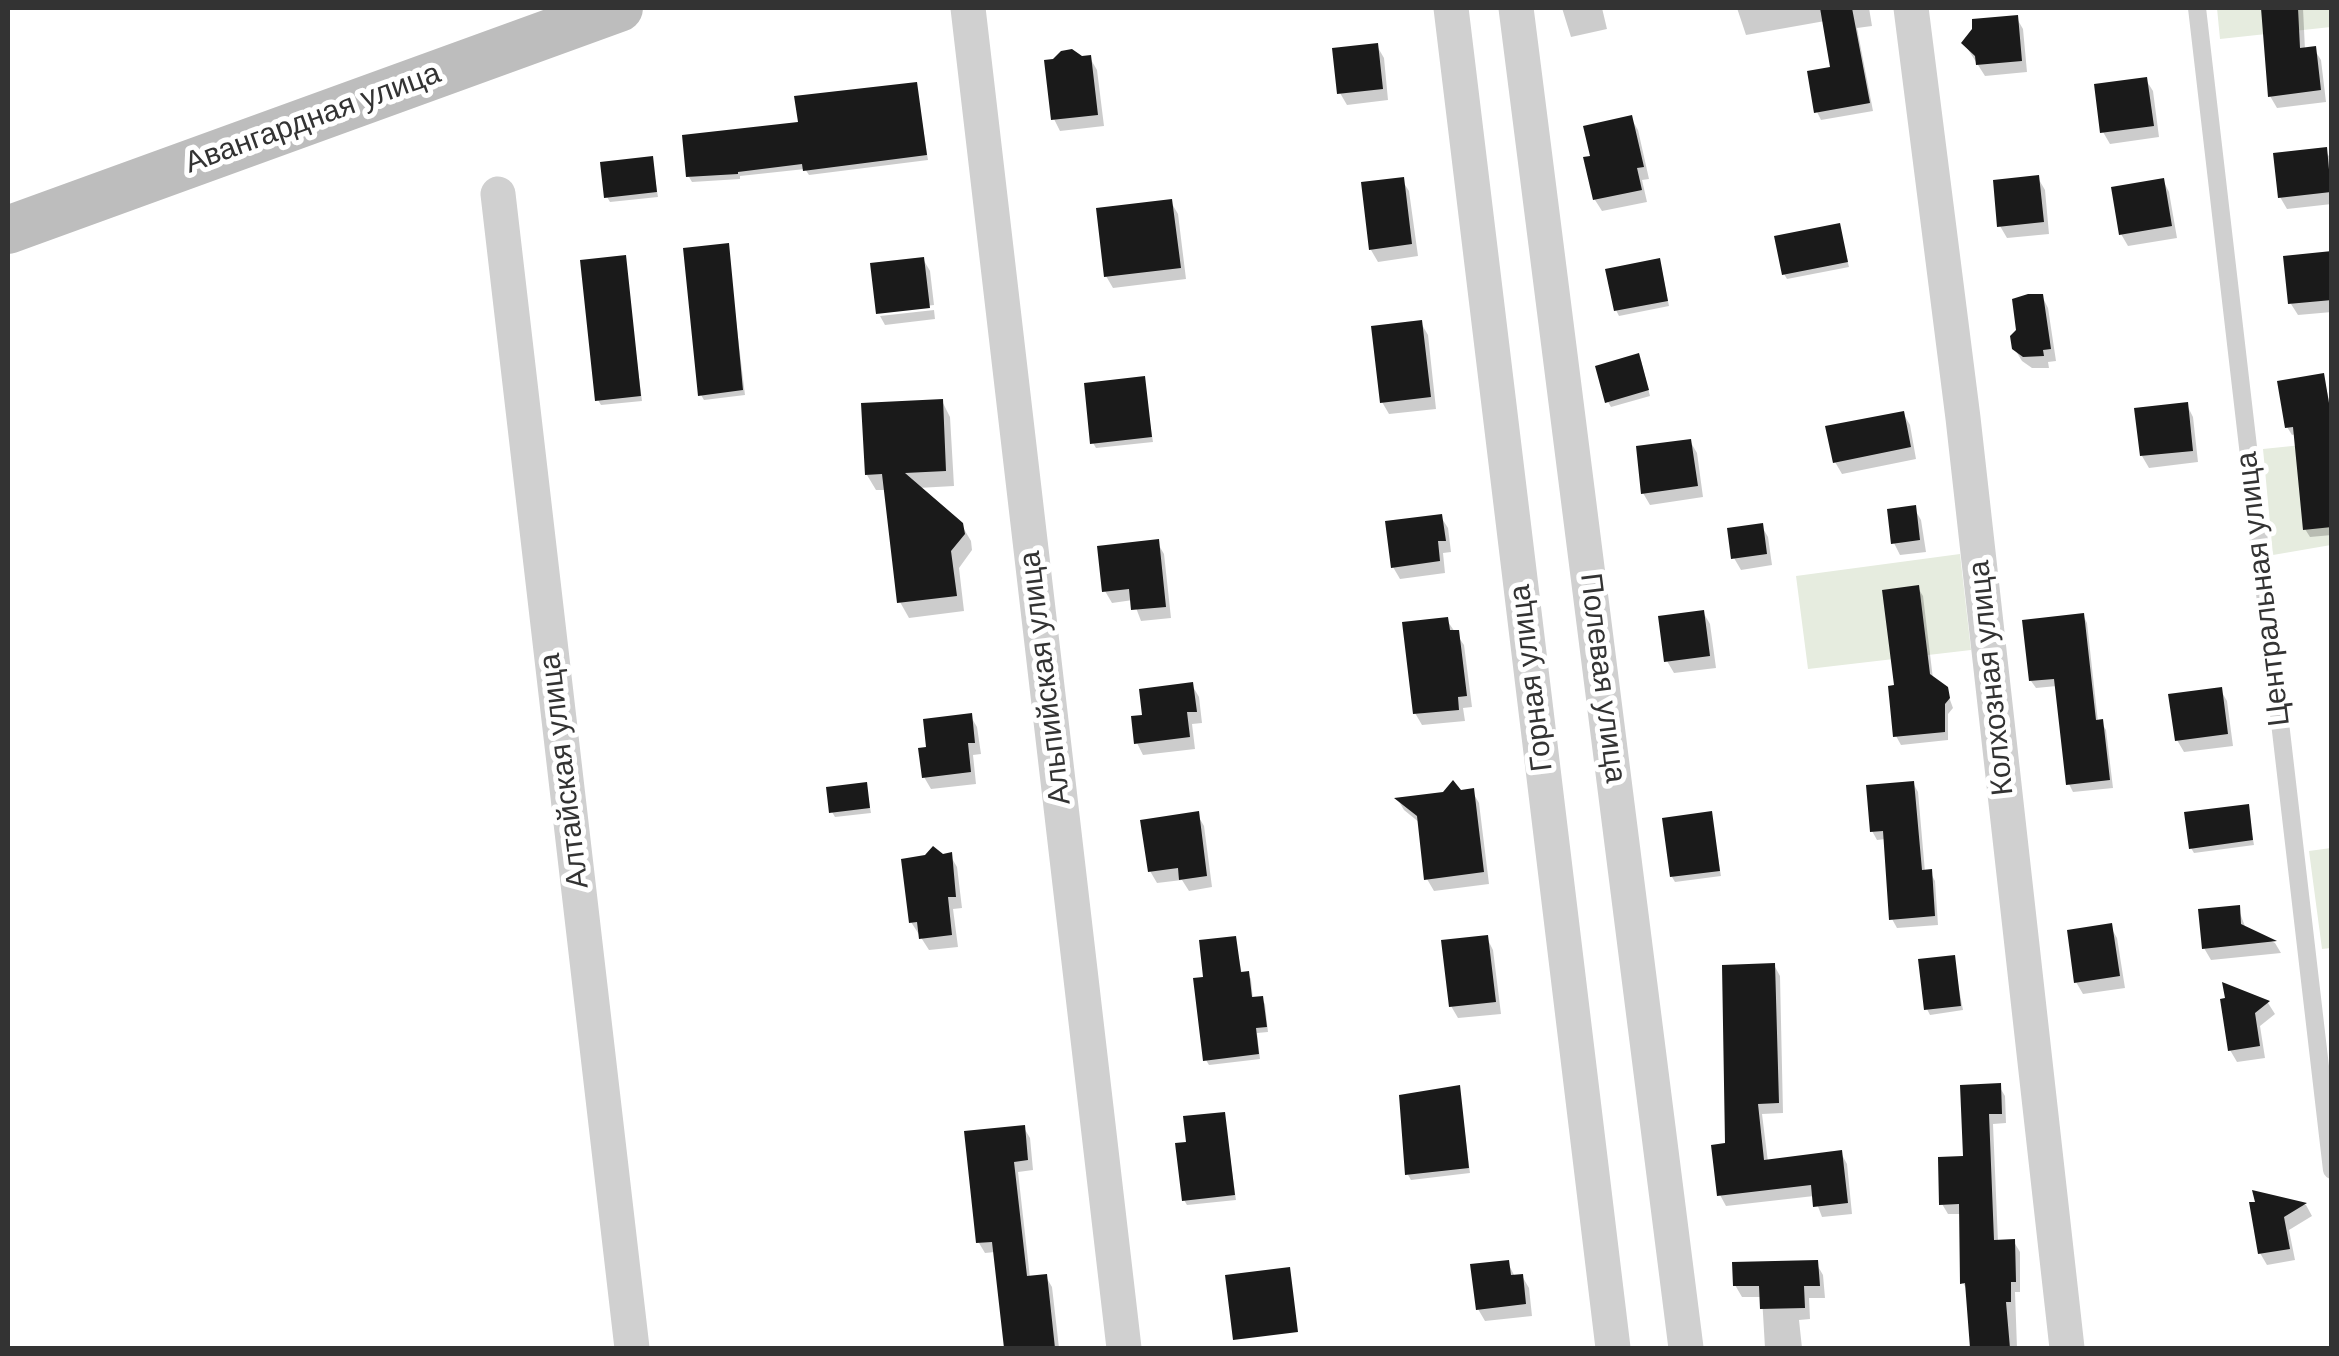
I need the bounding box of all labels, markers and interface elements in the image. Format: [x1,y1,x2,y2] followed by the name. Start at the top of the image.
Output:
[180,56,446,182] street label: Авангардная улица
[2229,450,2299,728] street label: Центральная улица
[1013,549,1079,807] street label: Альпийская улица
[1962,559,2022,797] street label: Колхозная улица
[1571,571,1633,785] street label: Полевая улица
[1503,583,1561,773] street label: Горная улица
[533,651,597,891] street label: Алтайская улица

